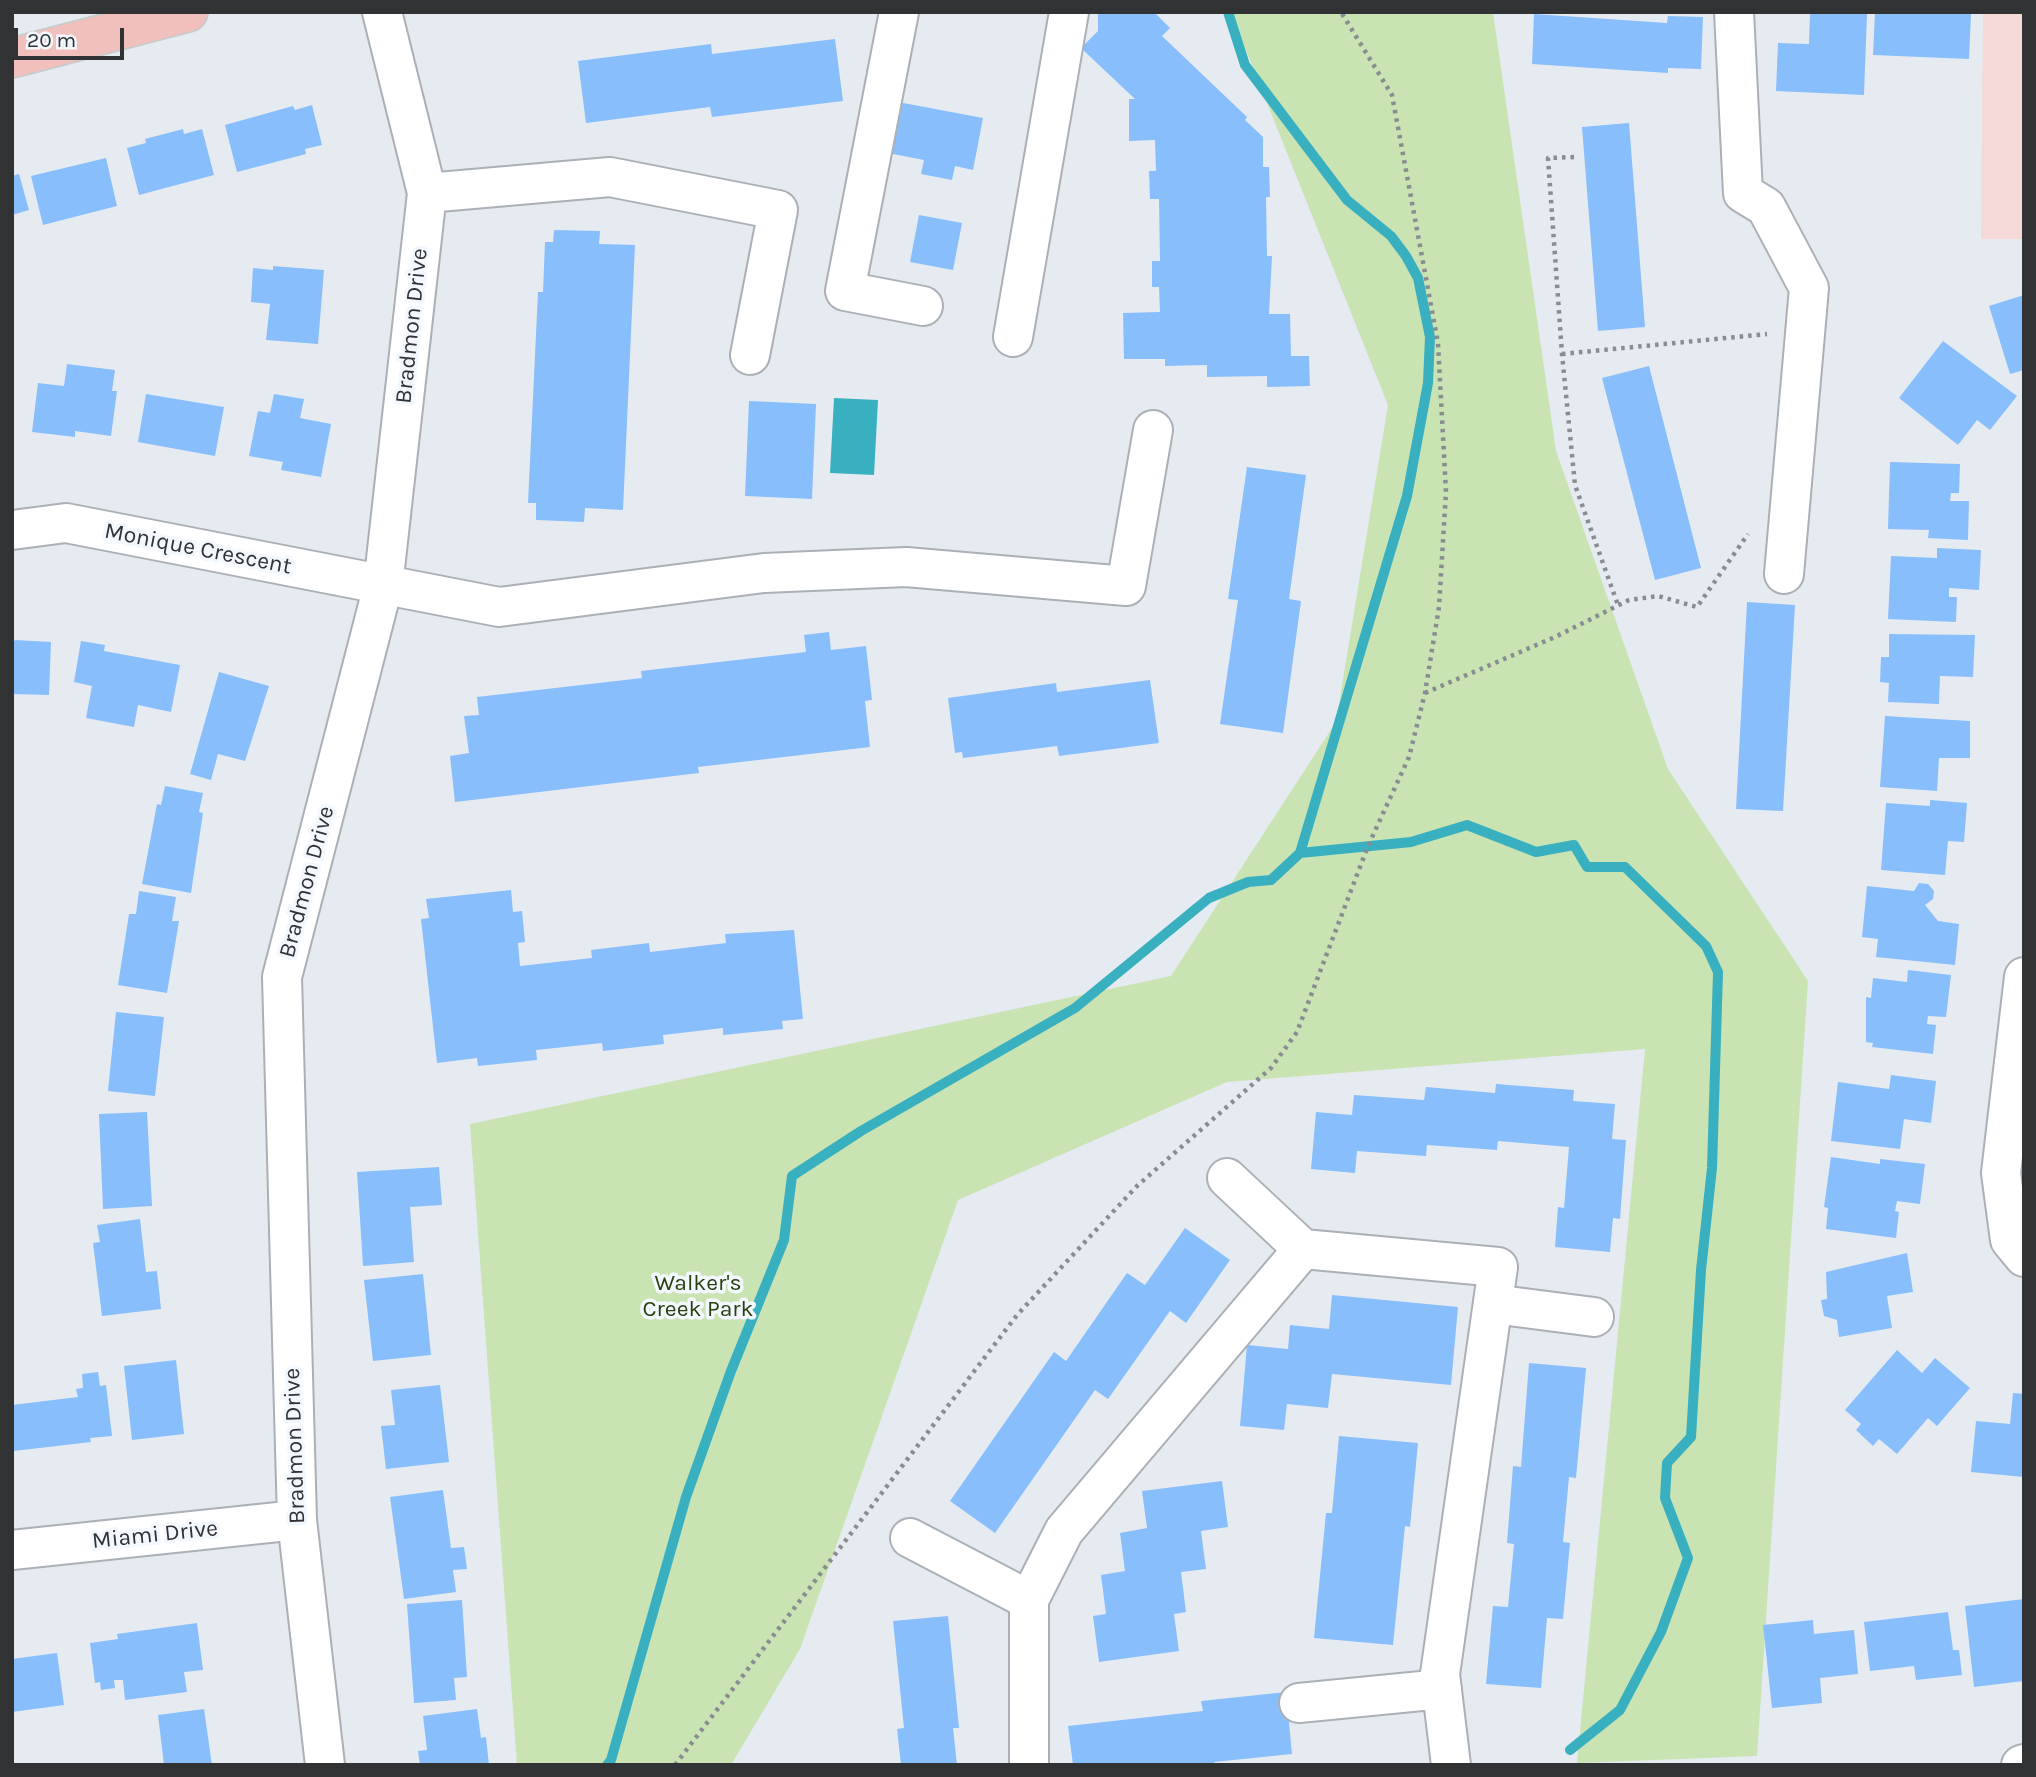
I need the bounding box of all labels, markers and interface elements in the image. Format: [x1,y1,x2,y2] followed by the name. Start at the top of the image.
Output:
[18,14,128,58] scale bar
[27,28,76,52] text: 20 m
[390,247,434,405] street label: Bradmon Drive
[102,517,294,581] street label: Monique Crescent
[273,803,341,961] street label: Bradmon Drive
[642,1269,754,1323] park label: Walker's Creek Park
[278,1368,312,1524] street label: Bradmon Drive
[91,1515,219,1555] street label: Miami Drive

